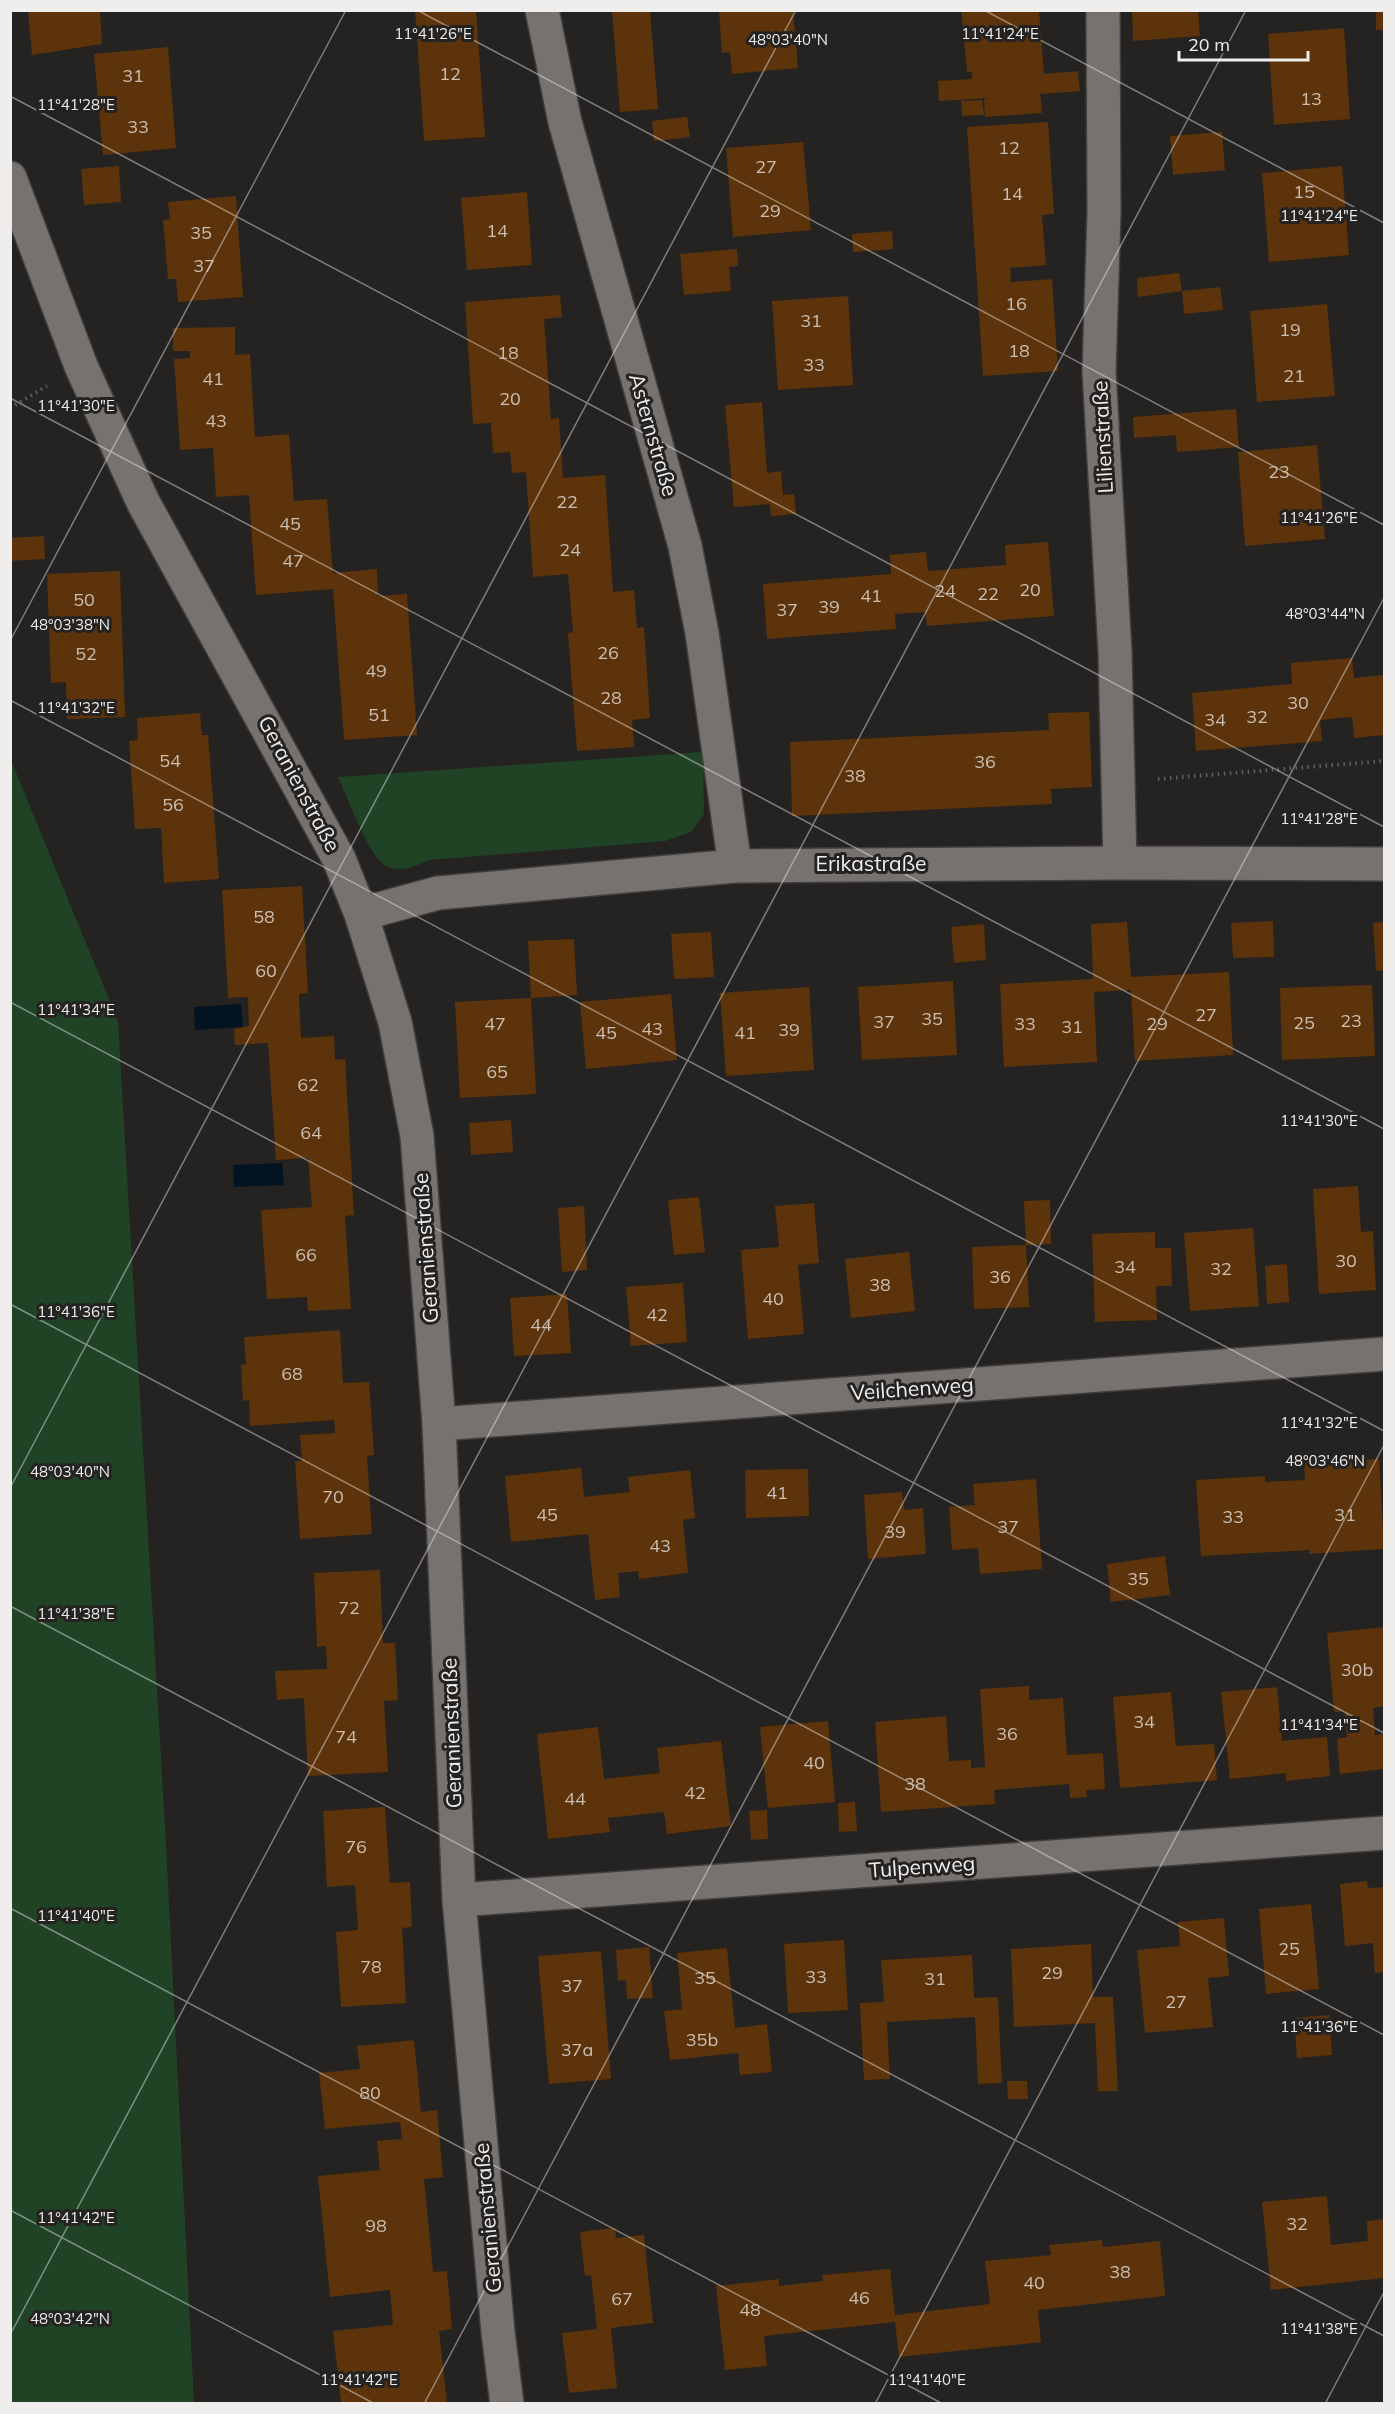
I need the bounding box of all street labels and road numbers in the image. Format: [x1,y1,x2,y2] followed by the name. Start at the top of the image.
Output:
[624,370,684,499] street label: Asternstraße
[1086,380,1118,494] street label: Lilienstraße
[253,711,347,856] street label: Geranienstraße
[816,850,926,876] street label: Erikastraße
[407,1172,443,1324] street label: Geranienstraße
[849,1371,974,1405] street label: Veilchenweg
[435,1657,467,1809] street label: Geranienstraße
[868,1849,976,1883] street label: Tulpenweg
[467,2142,507,2294] street label: Geranienstraße

